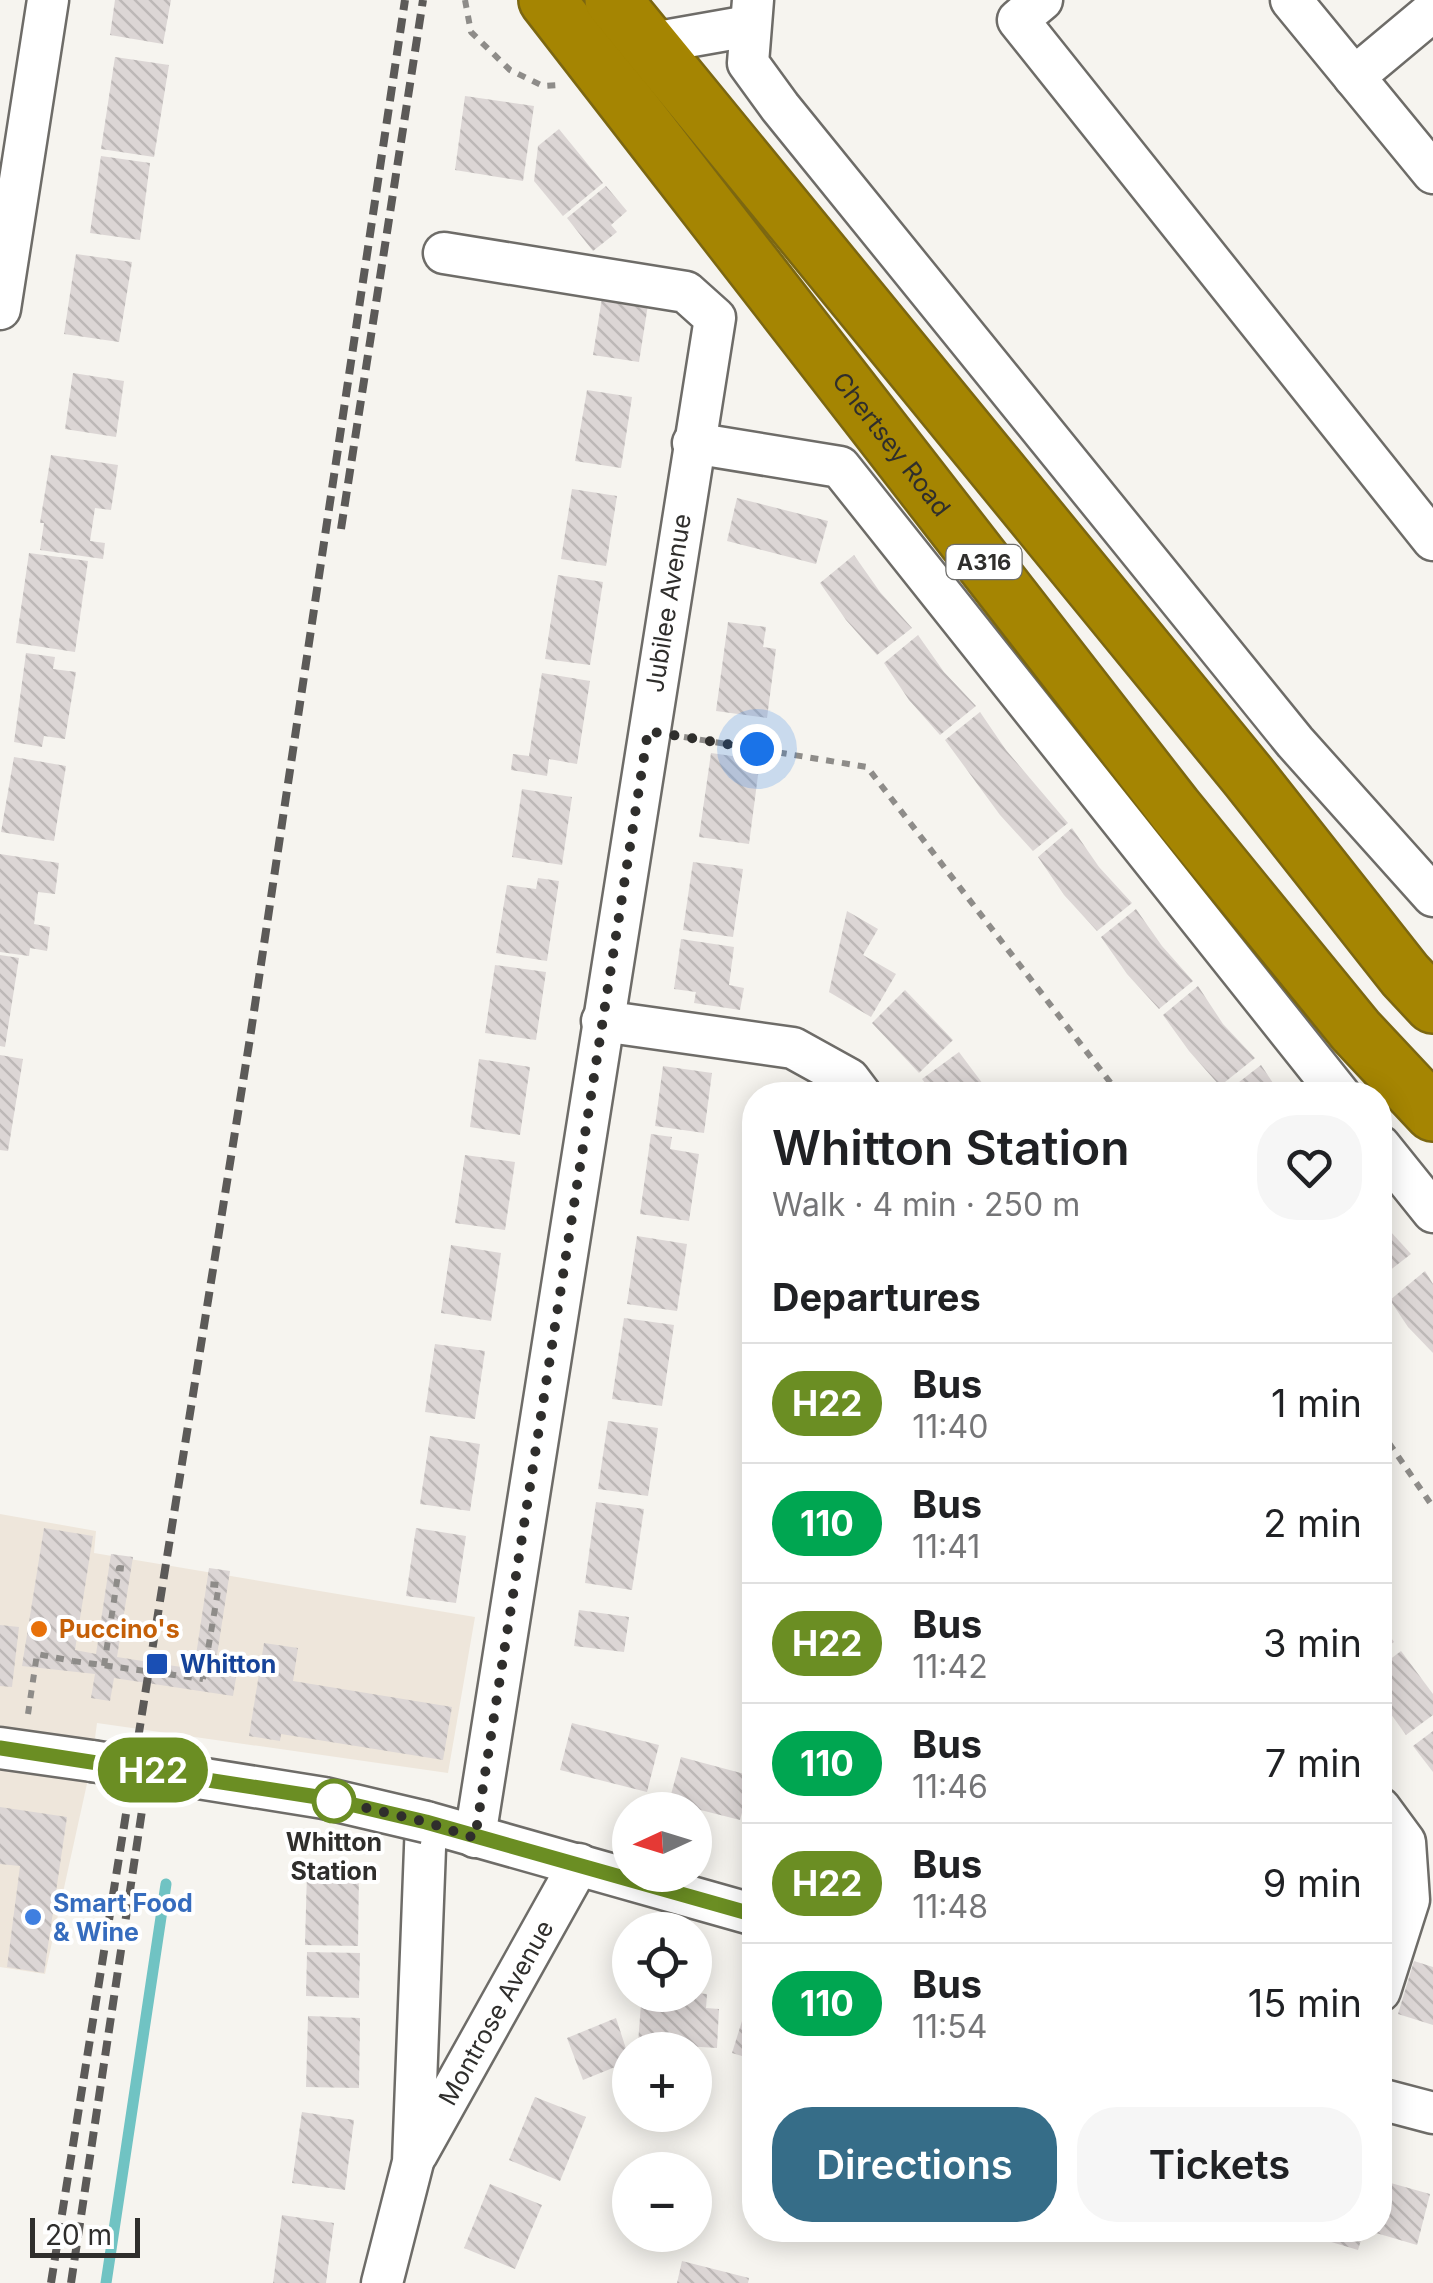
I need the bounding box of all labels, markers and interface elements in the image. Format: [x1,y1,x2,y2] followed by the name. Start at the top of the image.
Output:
[826,366,957,522] street label: Chertsey Road
[639,512,697,694] street label: Jubilee Avenue
[946,545,1022,579] road number: A316
[732,724,782,774] your location
[1257,1115,1362,1220] button: heart
[772,1118,1130,1177] text: Whitton Station
[772,1185,1080,1224] text: Walk · 4 min · 250 m
[772,1274,981,1320] text: Departures
[912,1361,982,1407] text: Bus
[1271,1380,1362,1426] text: 1 min
[792,1382,862,1424] text: H22
[912,1407,988,1446] text: 11:40
[912,1481,982,1527] text: Bus
[1263,1500,1362,1546] text: 2 min
[800,1502,854,1544] text: 110
[912,1527,980,1566] text: 11:41
[912,1601,982,1647] text: Bus
[59,1614,180,1644] place label: Puccino's
[28,1618,50,1640] marker: Puccino's
[1263,1620,1362,1666] text: 3 min
[792,1622,862,1664] text: H22
[912,1647,988,1686] text: 11:42
[180,1649,276,1679] place label: Whitton
[144,1651,170,1677] marker: Whitton
[912,1721,982,1767] text: Bus
[96,1738,210,1802] line badge: H22
[1265,1740,1362,1786] text: 7 min
[800,1742,854,1784] text: 110
[118,1749,188,1791] text: H22
[912,1767,988,1806] text: 11:46
[313,1780,355,1822] marker: Whitton Station
[612,1792,712,1892] north arrow
[612,1792,712,2252] map controls
[286,1827,382,1886] place label: Whitton Station
[912,1841,982,1887] text: Bus
[1263,1860,1362,1906] text: 9 min
[792,1862,862,1904] text: H22
[912,1887,988,1926] text: 11:48
[53,1888,193,1947] place label: Smart Food & Wine
[22,1906,44,1928] marker: Smart Food & Wine
[612,1912,712,2012] button: locate
[432,1915,560,2110] street label: Montrose Avenue
[912,1961,982,2007] text: Bus
[1248,1980,1362,2026] text: 15 min
[800,1982,854,2024] text: 110
[912,2007,987,2046] text: 11:54
[612,2032,712,2132] button: +
[772,2107,1057,2222] button: Directions
[1077,2107,1362,2222] button: Tickets
[612,2152,712,2252] button: −
[30,2213,140,2258] scale bar
[45,2218,112,2252] text: 20 m

